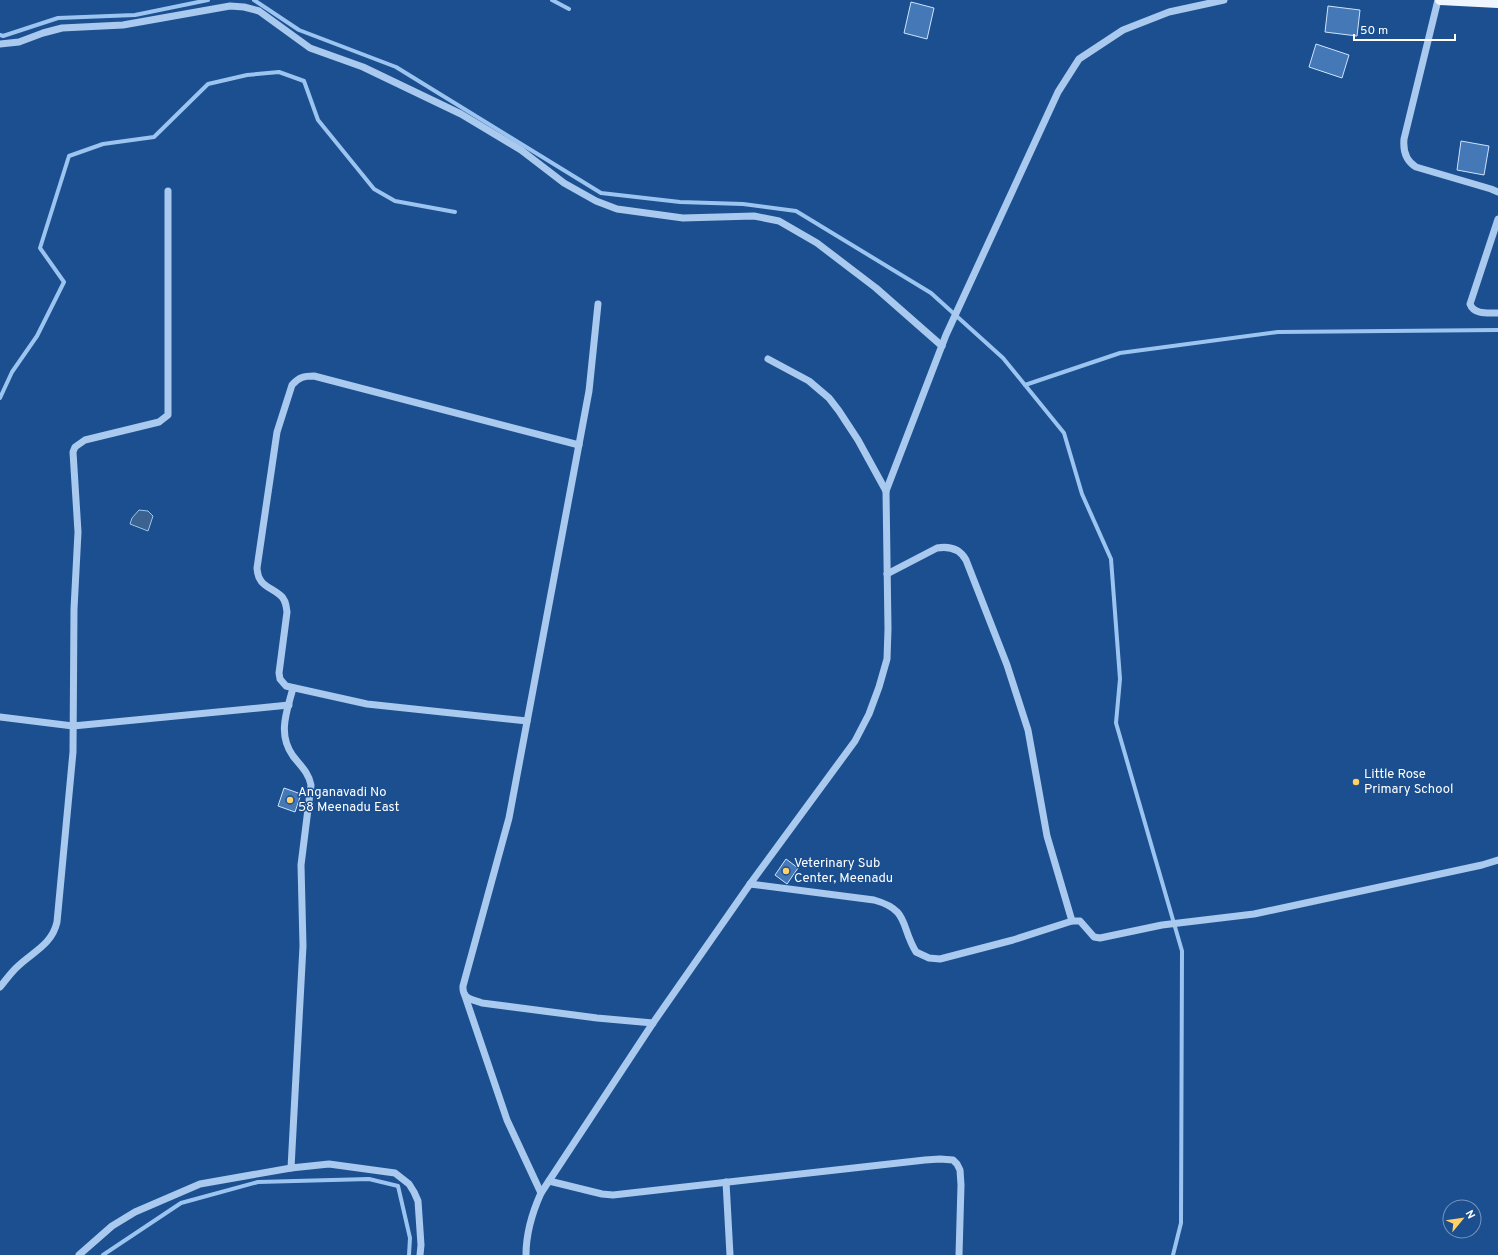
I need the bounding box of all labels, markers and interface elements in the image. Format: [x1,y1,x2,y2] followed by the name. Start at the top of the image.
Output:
[1354,16,1455,42] scale bar
[1360,23,1388,39] text: 50 m
[1364,767,1453,798] place label: Little Rose Primary School
[1351,777,1361,787] marker: Little Rose Primary School
[298,785,400,816] place label: Anganavadi No 58 Meenadu East
[285,795,295,805] marker: Anganavadi No 58 Meenadu East
[794,856,893,887] place label: Veterinary Sub Center, Meenadu
[781,866,791,876] marker: Veterinary Sub Center, Meenadu
[1442,1199,1482,1239] north arrow
[1462,1208,1478,1221] text: N

